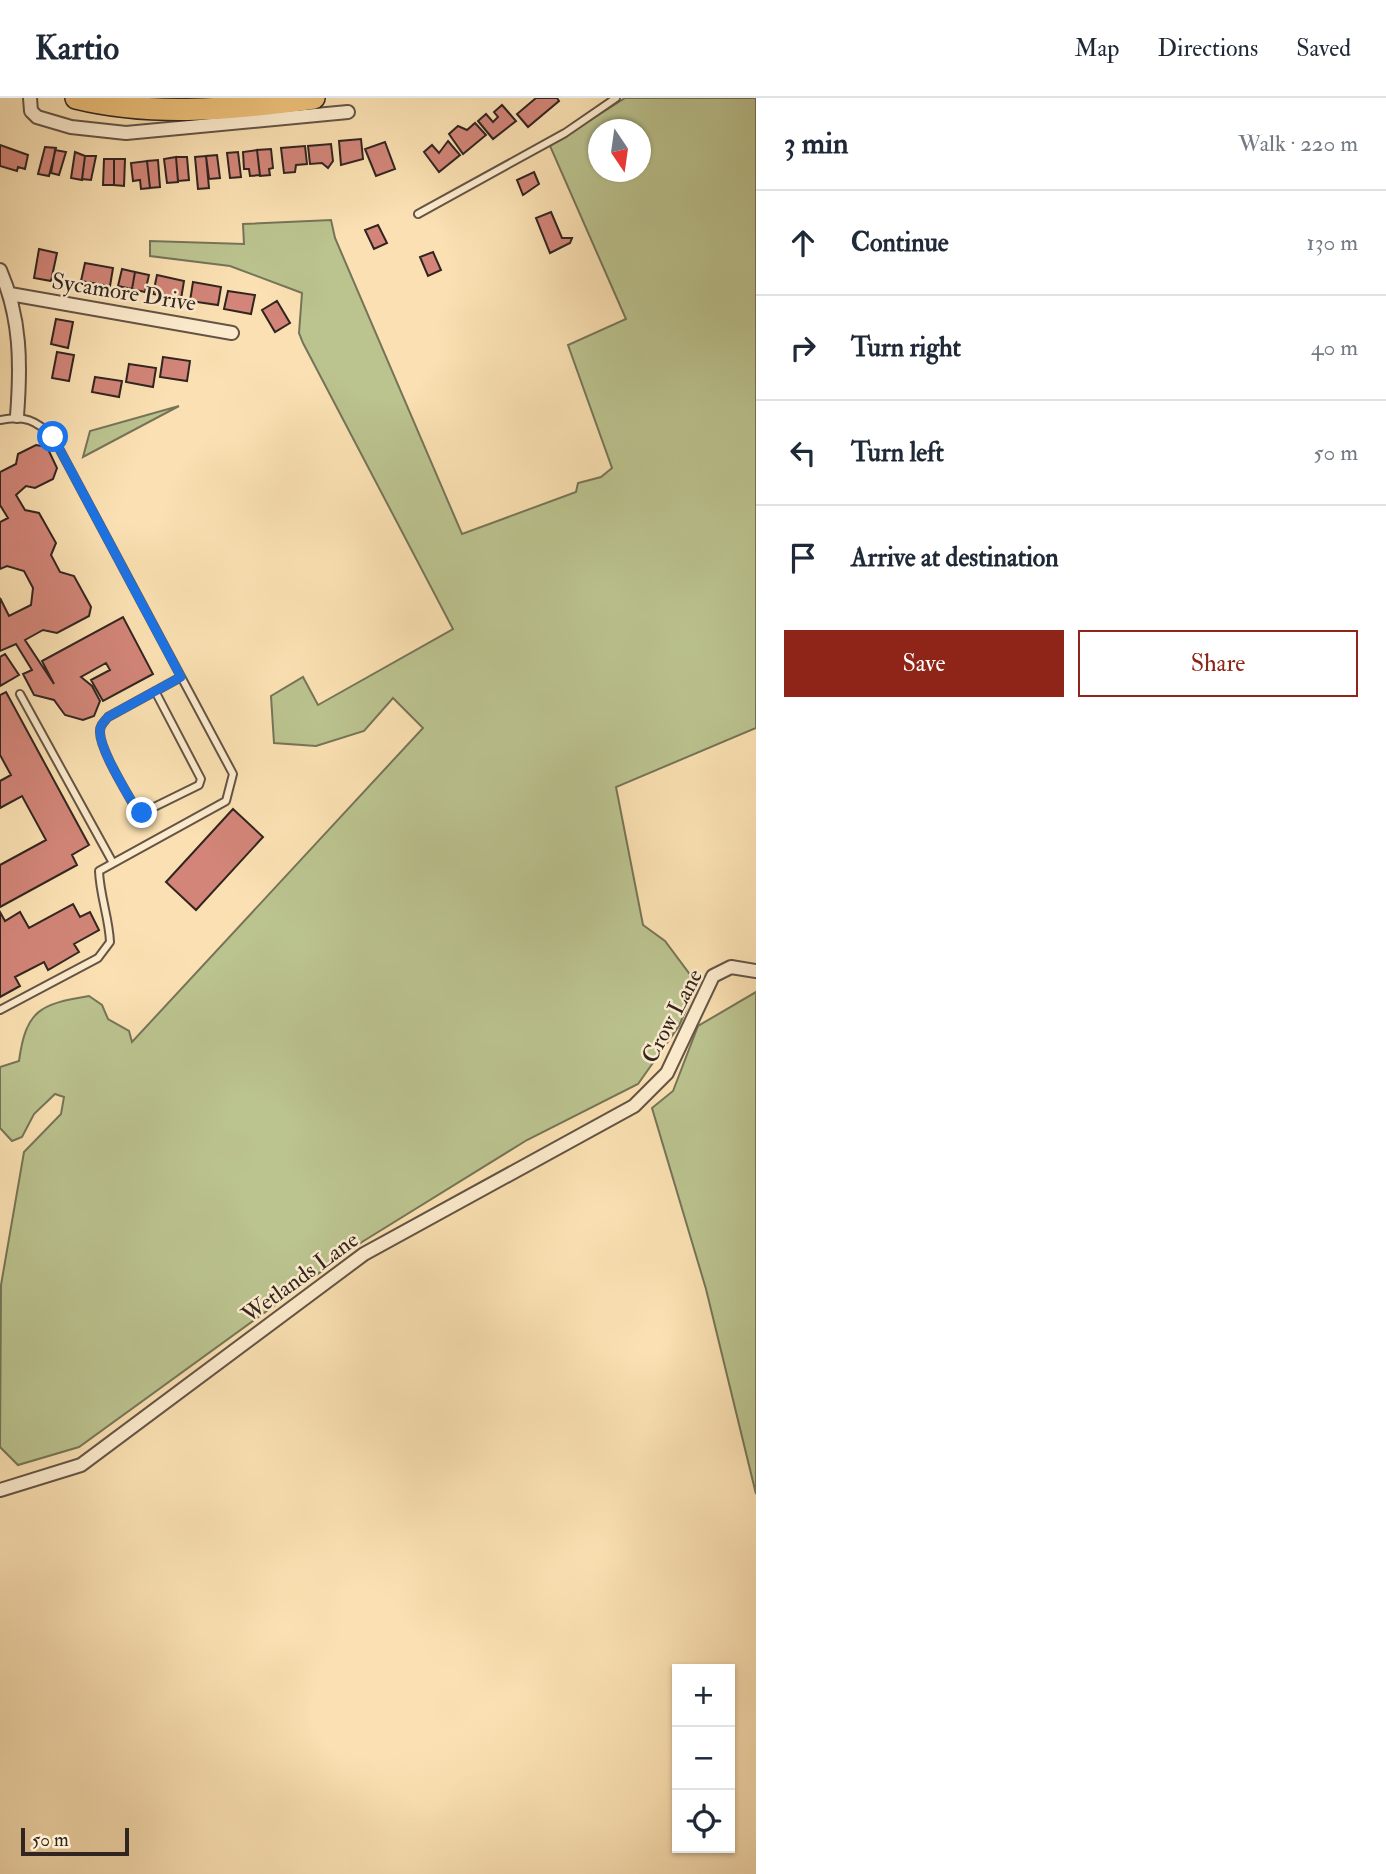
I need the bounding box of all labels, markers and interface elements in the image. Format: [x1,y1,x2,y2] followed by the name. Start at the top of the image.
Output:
[35,28,119,69] text: Kartio
[1074,33,1119,64] text: Map
[1157,33,1258,64] text: Directions
[1296,33,1351,64] text: Saved
[588,119,651,182] north arrow
[784,125,849,162] text: 3 min
[1238,129,1358,158] text: Walk · 220 m
[784,224,822,262] icon: ahead
[851,227,949,259] text: Continue
[1306,228,1358,257] text: 130 m
[50,266,199,318] street label: Sycamore Drive
[784,329,822,367] icon: right
[851,332,961,364] text: Turn right
[1311,333,1358,362] text: 40 m
[37,421,68,452] route start
[784,434,822,472] icon: left
[851,437,944,469] text: Turn left
[1314,438,1358,467] text: 50 m
[784,539,822,577] icon: arrive
[851,542,1059,574] text: Arrive at destination
[784,630,1064,697] button: Save
[1078,630,1358,697] button: Share
[126,797,157,828] route end
[635,964,709,1068] street label: Crow Lane
[235,1225,364,1330] street label: Wetlands Lane
[672,1664,735,1853] map controls
[672,1664,735,1727] button: +
[672,1727,735,1790] button: −
[672,1790,735,1853] button: locate
[21,1825,130,1857] scale bar
[32,1828,69,1852] text: 50 m

